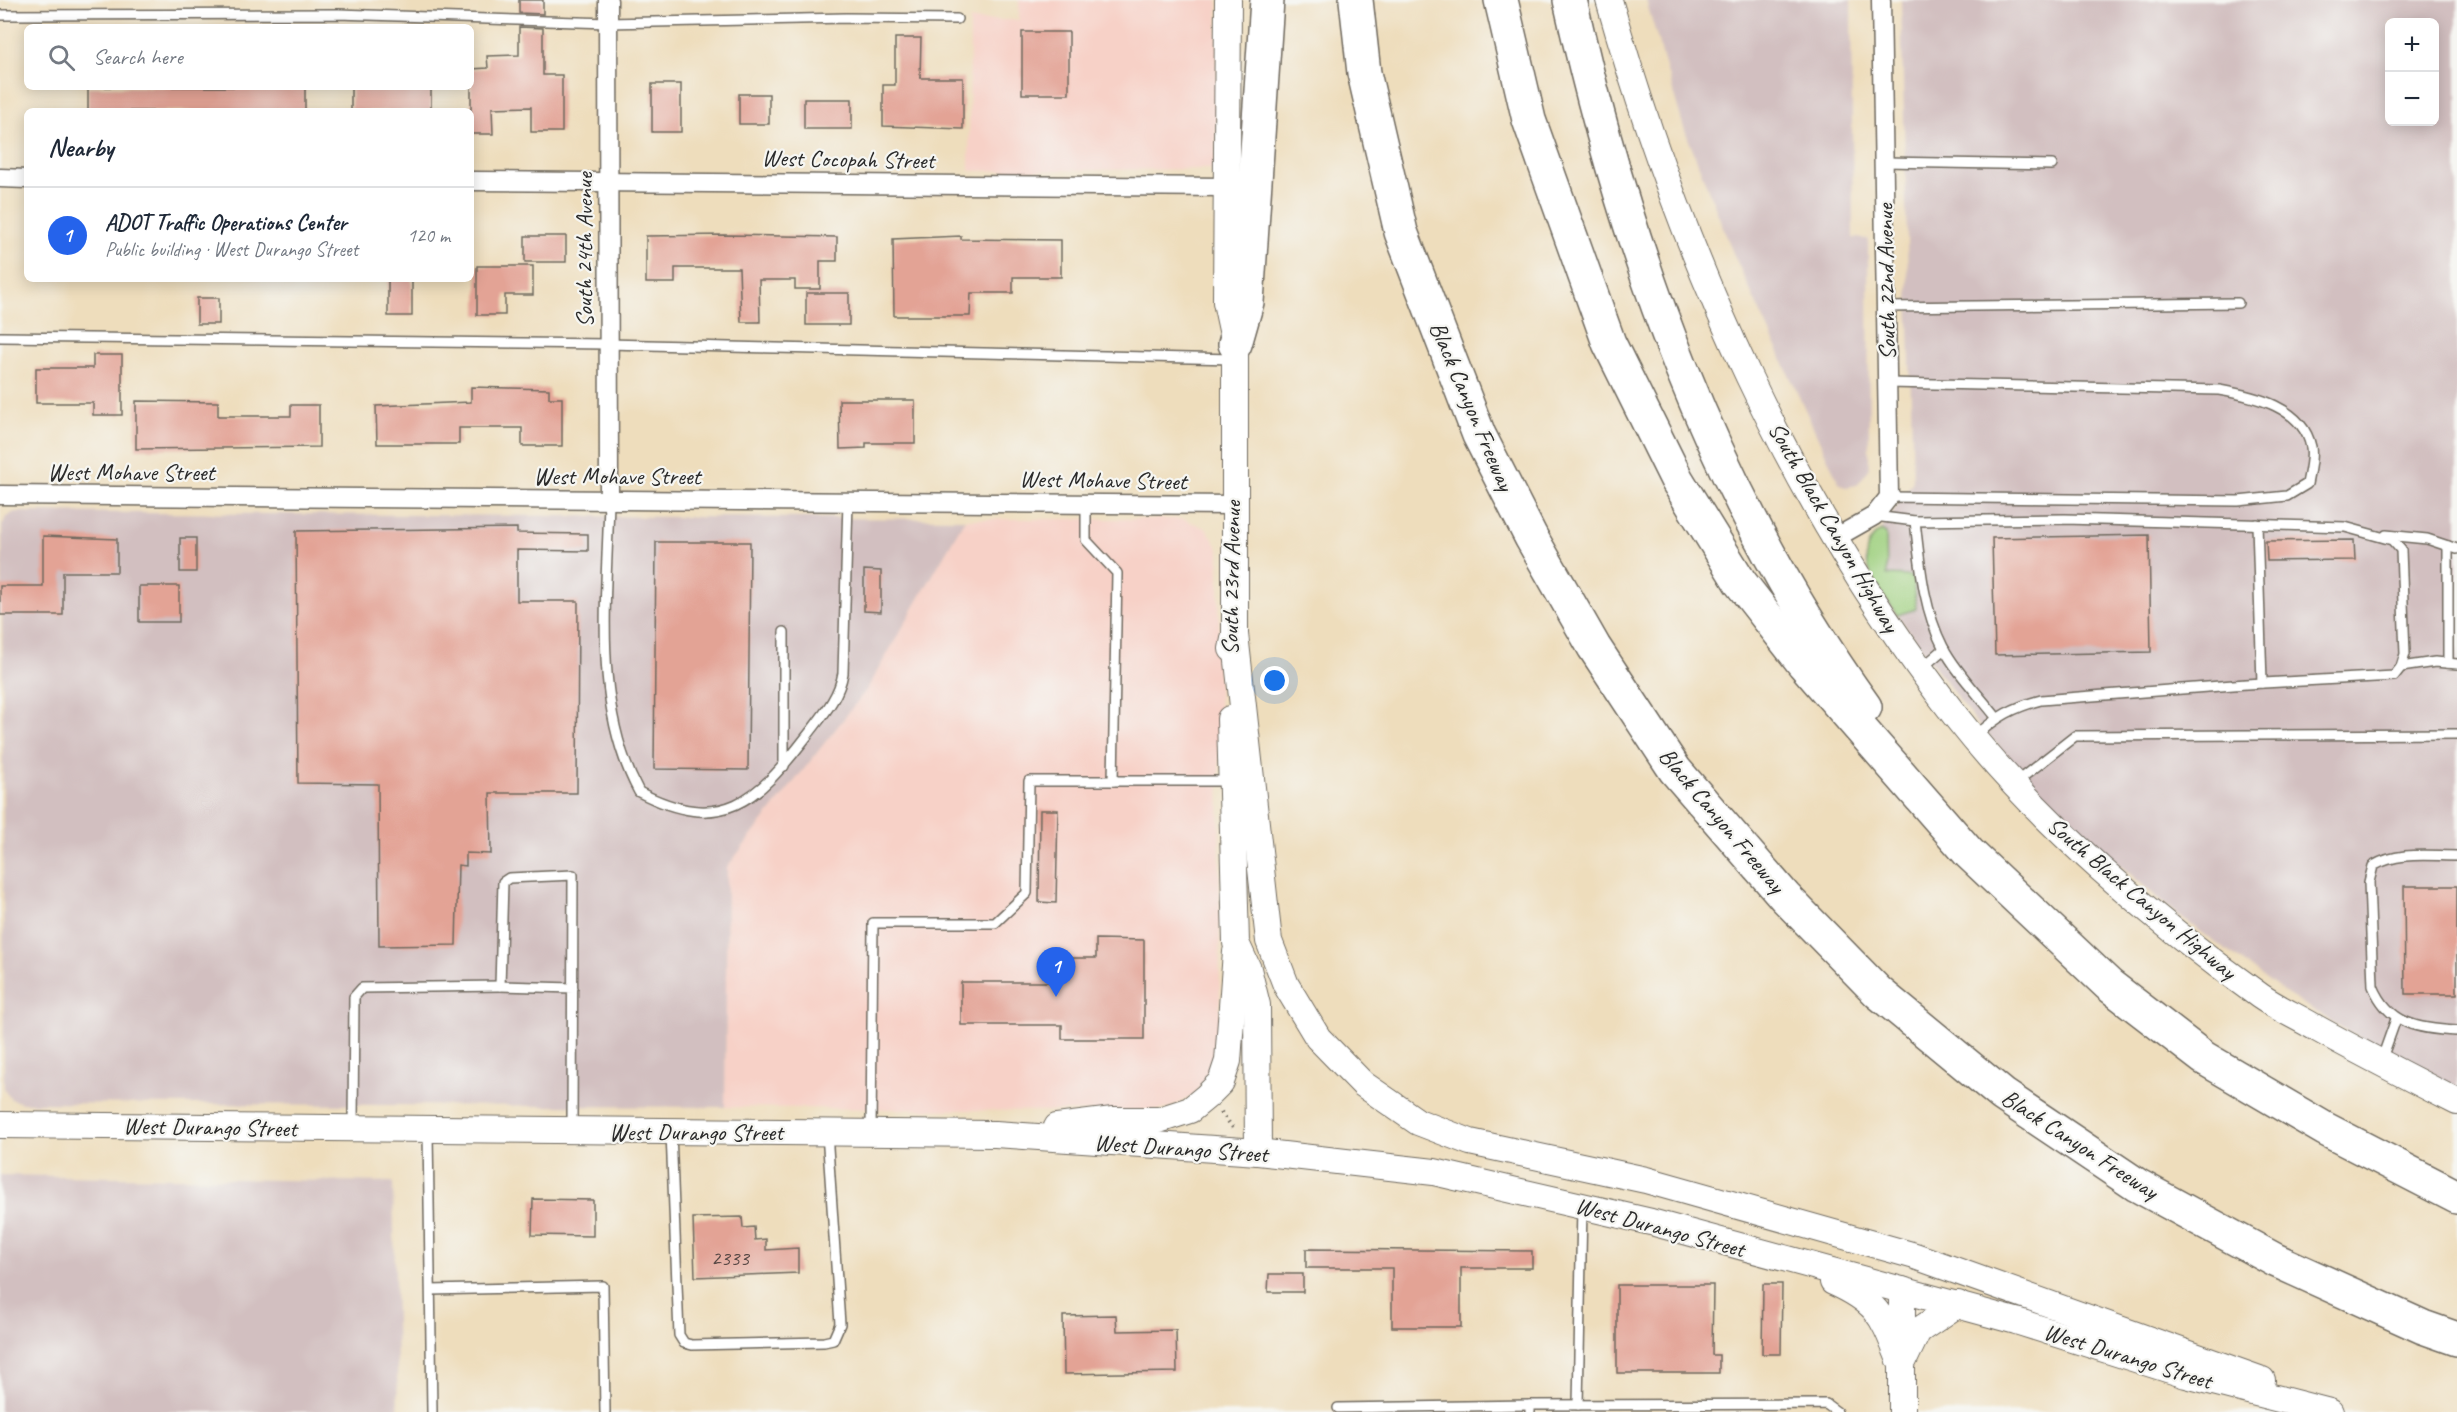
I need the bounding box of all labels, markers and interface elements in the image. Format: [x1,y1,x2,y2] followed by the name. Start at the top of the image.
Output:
[2385,18,2439,126] map controls
[2385,18,2439,72] button: +
[24,24,474,90] search box
[45,41,78,74] icon: search
[93,43,183,71] text: Search here
[2385,72,2439,126] button: −
[48,131,113,164] text: Nearby
[761,142,937,176] street label: West Cocopah Street
[569,170,599,327] street label: South 24th Avenue
[1870,201,1902,360] street label: South 22nd Avenue
[105,209,347,237] text: ADOT Traffic Operations Center
[63,223,72,248] text: 1
[407,223,450,248] text: 120 m
[105,237,358,262] text: Public building · West Durango Street
[1423,317,1522,497] street label: Black Canyon Freeway
[1762,417,1907,639] street label: South Black Canyon Highway
[47,457,217,487] street label: West Mohave Street
[533,461,703,491] street label: West Mohave Street
[1019,464,1189,496] street label: West Mohave Street
[1215,498,1247,655] street label: South 23rd Avenue
[1260,666,1289,695] your location
[1652,741,1793,900] street label: Black Canyon Freeway
[2041,810,2244,987] street label: South Black Canyon Highway
[1036,948,1076,997] pin: 1
[1996,1082,2166,1207] street label: Black Canyon Freeway
[123,1110,299,1144] street label: West Durango Street
[609,1117,785,1147] street label: West Durango Street
[1093,1127,1271,1169] street label: West Durango Street
[1572,1190,1750,1265] street label: West Durango Street
[711,1245,750,1271] house number: 2333
[2040,1316,2217,1396] street label: West Durango Street

